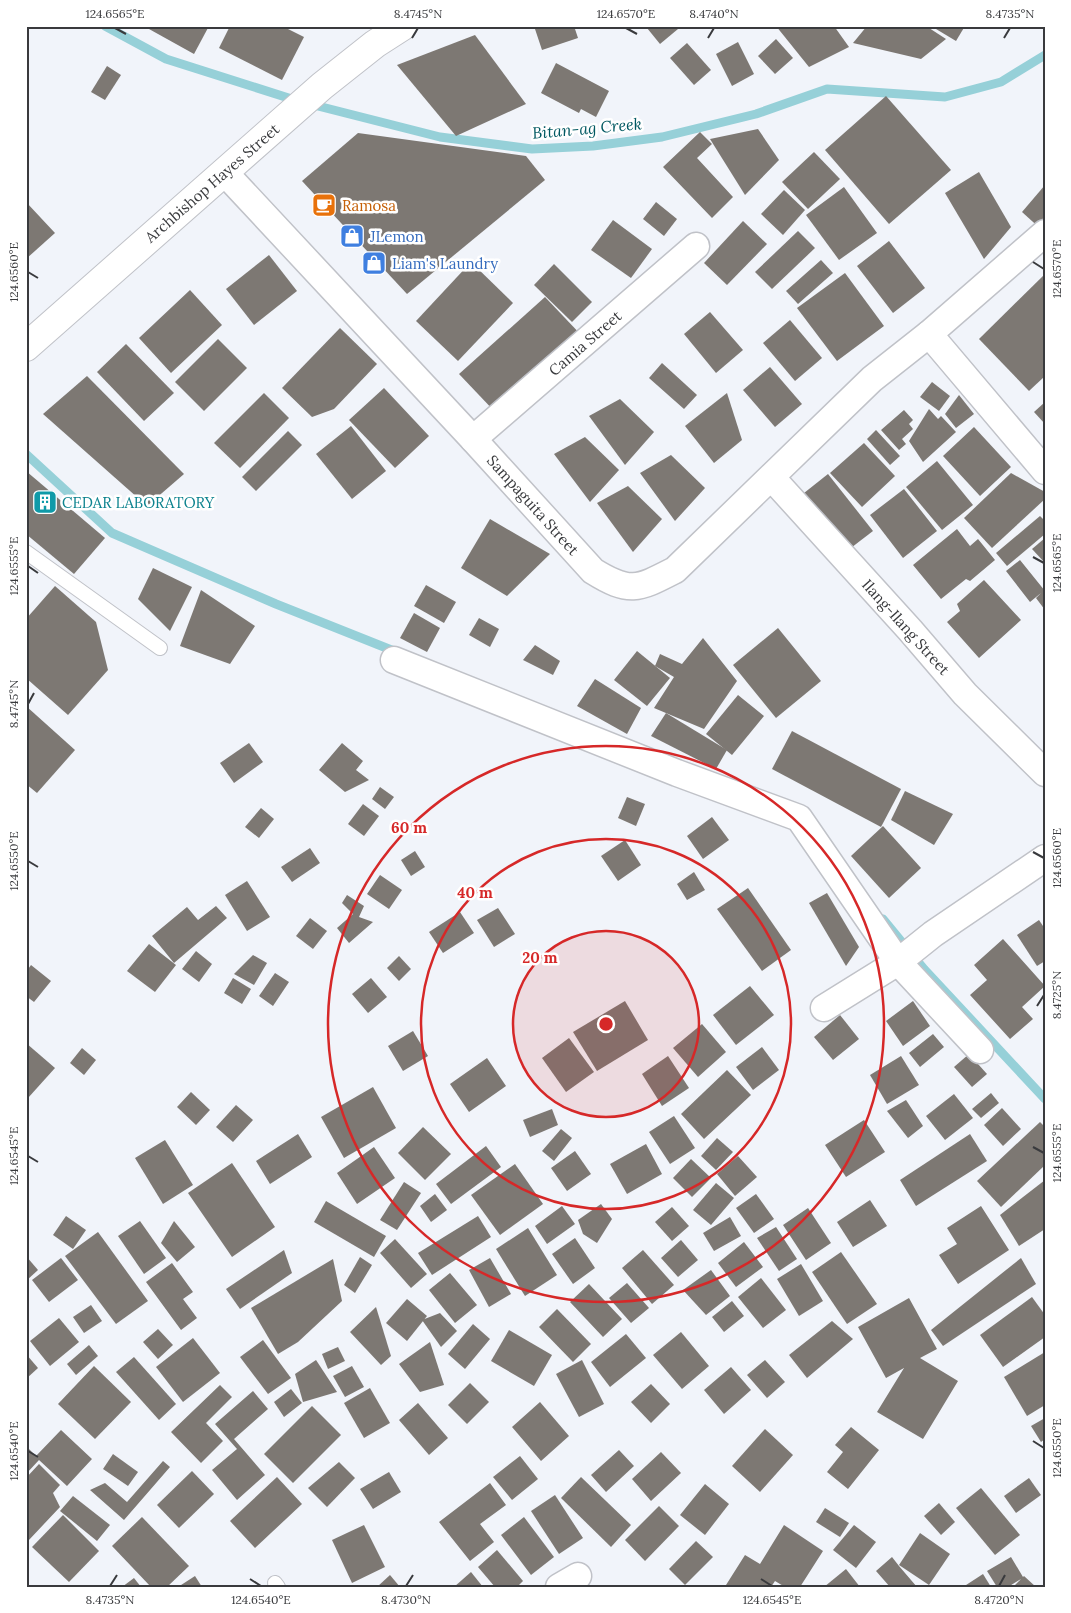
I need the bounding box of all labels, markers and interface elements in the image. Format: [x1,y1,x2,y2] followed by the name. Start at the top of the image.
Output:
[85,6,145,21] text: 124.6565°E
[394,6,442,21] text: 8.4745°N
[597,6,655,21] text: 124.6570°E
[689,6,739,21] text: 8.4740°N
[986,6,1034,21] text: 8.4735°N
[531,113,643,143] water label: Bitan-ag Creek
[140,119,283,247] street label: Archbishop Hayes Street
[311,192,337,218] cafe icon: Ramosa
[342,196,396,215] place label: Ramosa
[339,223,365,249] shop icon: JLemon
[369,227,424,246] place label: JLemon
[1049,240,1064,298] text: 124.6570°E
[6,242,21,302] text: 124.6560°E
[361,250,387,276] shop icon: Liam's Laundry
[392,254,498,273] place label: Liam's Laundry
[545,306,625,380] street label: Camia Street
[483,451,583,559] street label: Sampaguita Street
[32,489,58,515] building icon: CEDAR LABORATORY
[62,493,215,512] place label: CEDAR LABORATORY
[1049,533,1064,593] text: 124.6565°E
[6,537,21,595] text: 124.6555°E
[858,575,954,679] street label: Ilang-Ilang Street
[6,680,21,728] text: 8.4745°N
[391,818,427,837] text: 60 m
[1049,828,1064,888] text: 124.6560°E
[6,831,21,891] text: 124.6550°E
[457,883,493,902] text: 40 m
[522,948,558,967] text: 20 m
[1049,971,1064,1019] text: 8.4725°N
[597,1015,615,1033] centre of rings
[1049,1124,1064,1182] text: 124.6555°E
[6,1127,21,1185] text: 124.6545°E
[1049,1418,1064,1478] text: 124.6550°E
[6,1421,21,1481] text: 124.6540°E
[86,1592,134,1607] text: 8.4735°N
[231,1592,291,1607] text: 124.6540°E
[381,1592,431,1607] text: 8.4730°N
[743,1592,801,1607] text: 124.6545°E
[974,1592,1024,1607] text: 8.4720°N

